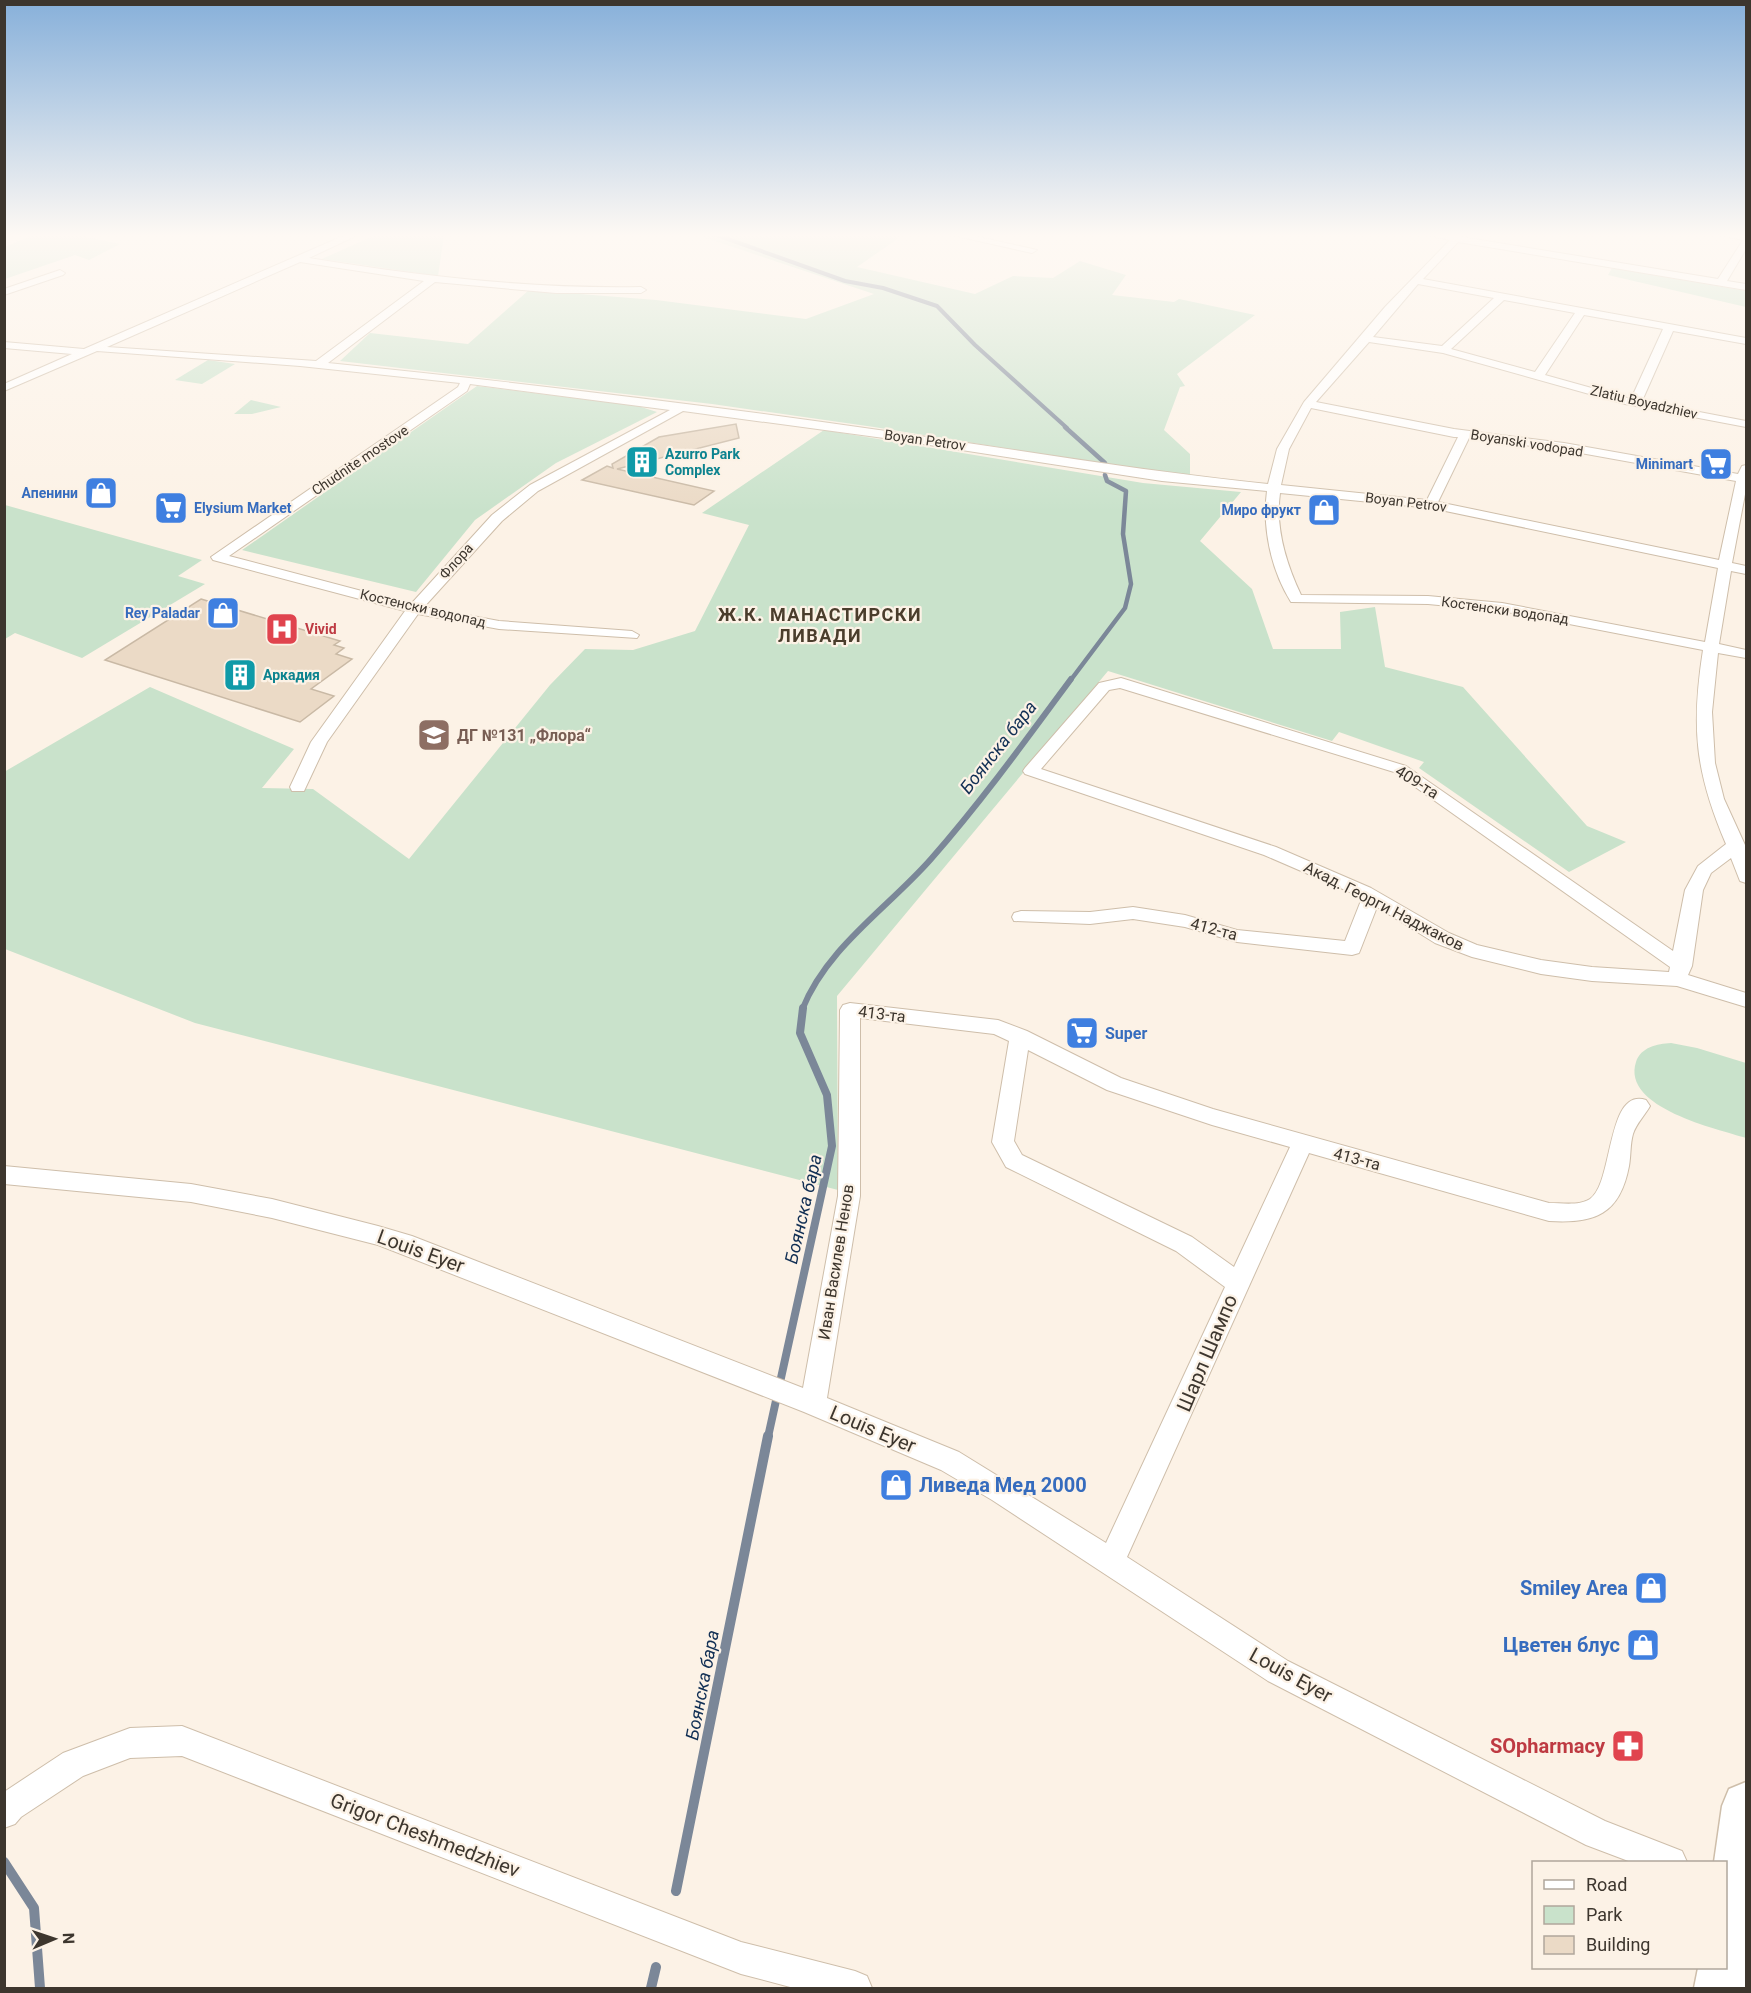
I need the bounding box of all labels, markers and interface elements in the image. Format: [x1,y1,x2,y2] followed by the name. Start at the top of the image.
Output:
[1589,382,1699,422] street label: Zlatiu Boyadzhiev
[309,422,411,498] street label: Chudnite mostove
[883,426,967,454] street label: Boyan Petrov
[1470,426,1584,460] street label: Boyanski vodopad
[624,444,660,480] building icon: Azurro Park Complex
[665,446,740,478] place label: Azurro Park Complex
[1698,446,1734,482] supermarket icon: Minimart
[1636,456,1693,472] place label: Minimart
[83,475,119,511] shop icon: Апенини
[22,485,78,501] place label: Апенини
[1364,489,1448,515] street label: Boyan Petrov
[153,490,189,526] supermarket icon: Elysium Market
[1306,492,1342,528] shop icon: Миро фрукт
[194,500,292,516] place label: Elysium Market
[1221,502,1301,518] place label: Миро фрукт
[436,540,476,582] street label: Флора
[359,586,488,630] street label: Костенски водопад
[1440,593,1570,627] street label: Костенски водопад
[205,595,241,631] shop icon: Rey Paladar
[718,604,922,646] district label: Ж.К. МАНАСТИРСКИ ЛИВАДИ
[125,605,200,621] place label: Rey Paladar
[264,611,300,647] hospital icon: Vivid
[305,621,337,637] place label: Vivid
[222,657,258,693] building icon: Аркадия
[263,667,320,683] place label: Аркадия
[955,697,1041,797] water label: Боянска бара
[416,717,452,753] school or university icon: ДГ №131 „Флора“
[457,726,591,745] place label: ДГ №131 „Флора“
[1392,761,1442,803] street label: 409-та
[1301,857,1467,955] street label: Акад. Георги Наджаков
[1189,914,1239,944] street label: 412-та
[857,1002,907,1026] street label: 413-та
[1064,1015,1100,1051] supermarket icon: Super
[1105,1024,1147,1043] place label: Super
[1332,1144,1382,1174] street label: 413-та
[780,1152,826,1266] water label: Боянска бара
[814,1183,858,1341] street label: Иван Василев Ненов
[374,1224,468,1278] street label: Louis Eyer
[1172,1291,1242,1415] street label: Шарл Шампо
[826,1400,920,1458] street label: Louis Eyer
[878,1467,914,1503] shop icon: Ливеда Мед 2000
[919,1473,1087,1497] place label: Ливеда Мед 2000
[1633,1570,1669,1606] shop icon: Smiley Area
[1520,1576,1628,1600] place label: Smiley Area
[1625,1627,1661,1663] shop icon: Цветен блус
[681,1628,723,1742] water label: Боянска бара
[1503,1633,1620,1657] place label: Цветен блус
[1245,1642,1337,1708] street label: Louis Eyer
[1610,1728,1646,1764] pharmacy icon: SOpharmacy
[1490,1734,1606,1758] place label: SOpharmacy
[327,1788,523,1882] street label: Grigor Cheshmedzhiev
[1532,1861,1727,1969] legend
[1586,1874,1627,1895] text: Road
[1586,1904,1623,1925] text: Park
[24,1909,84,1969] north arrow
[59,1933,78,1944] text: N
[1586,1934,1650,1955] text: Building

